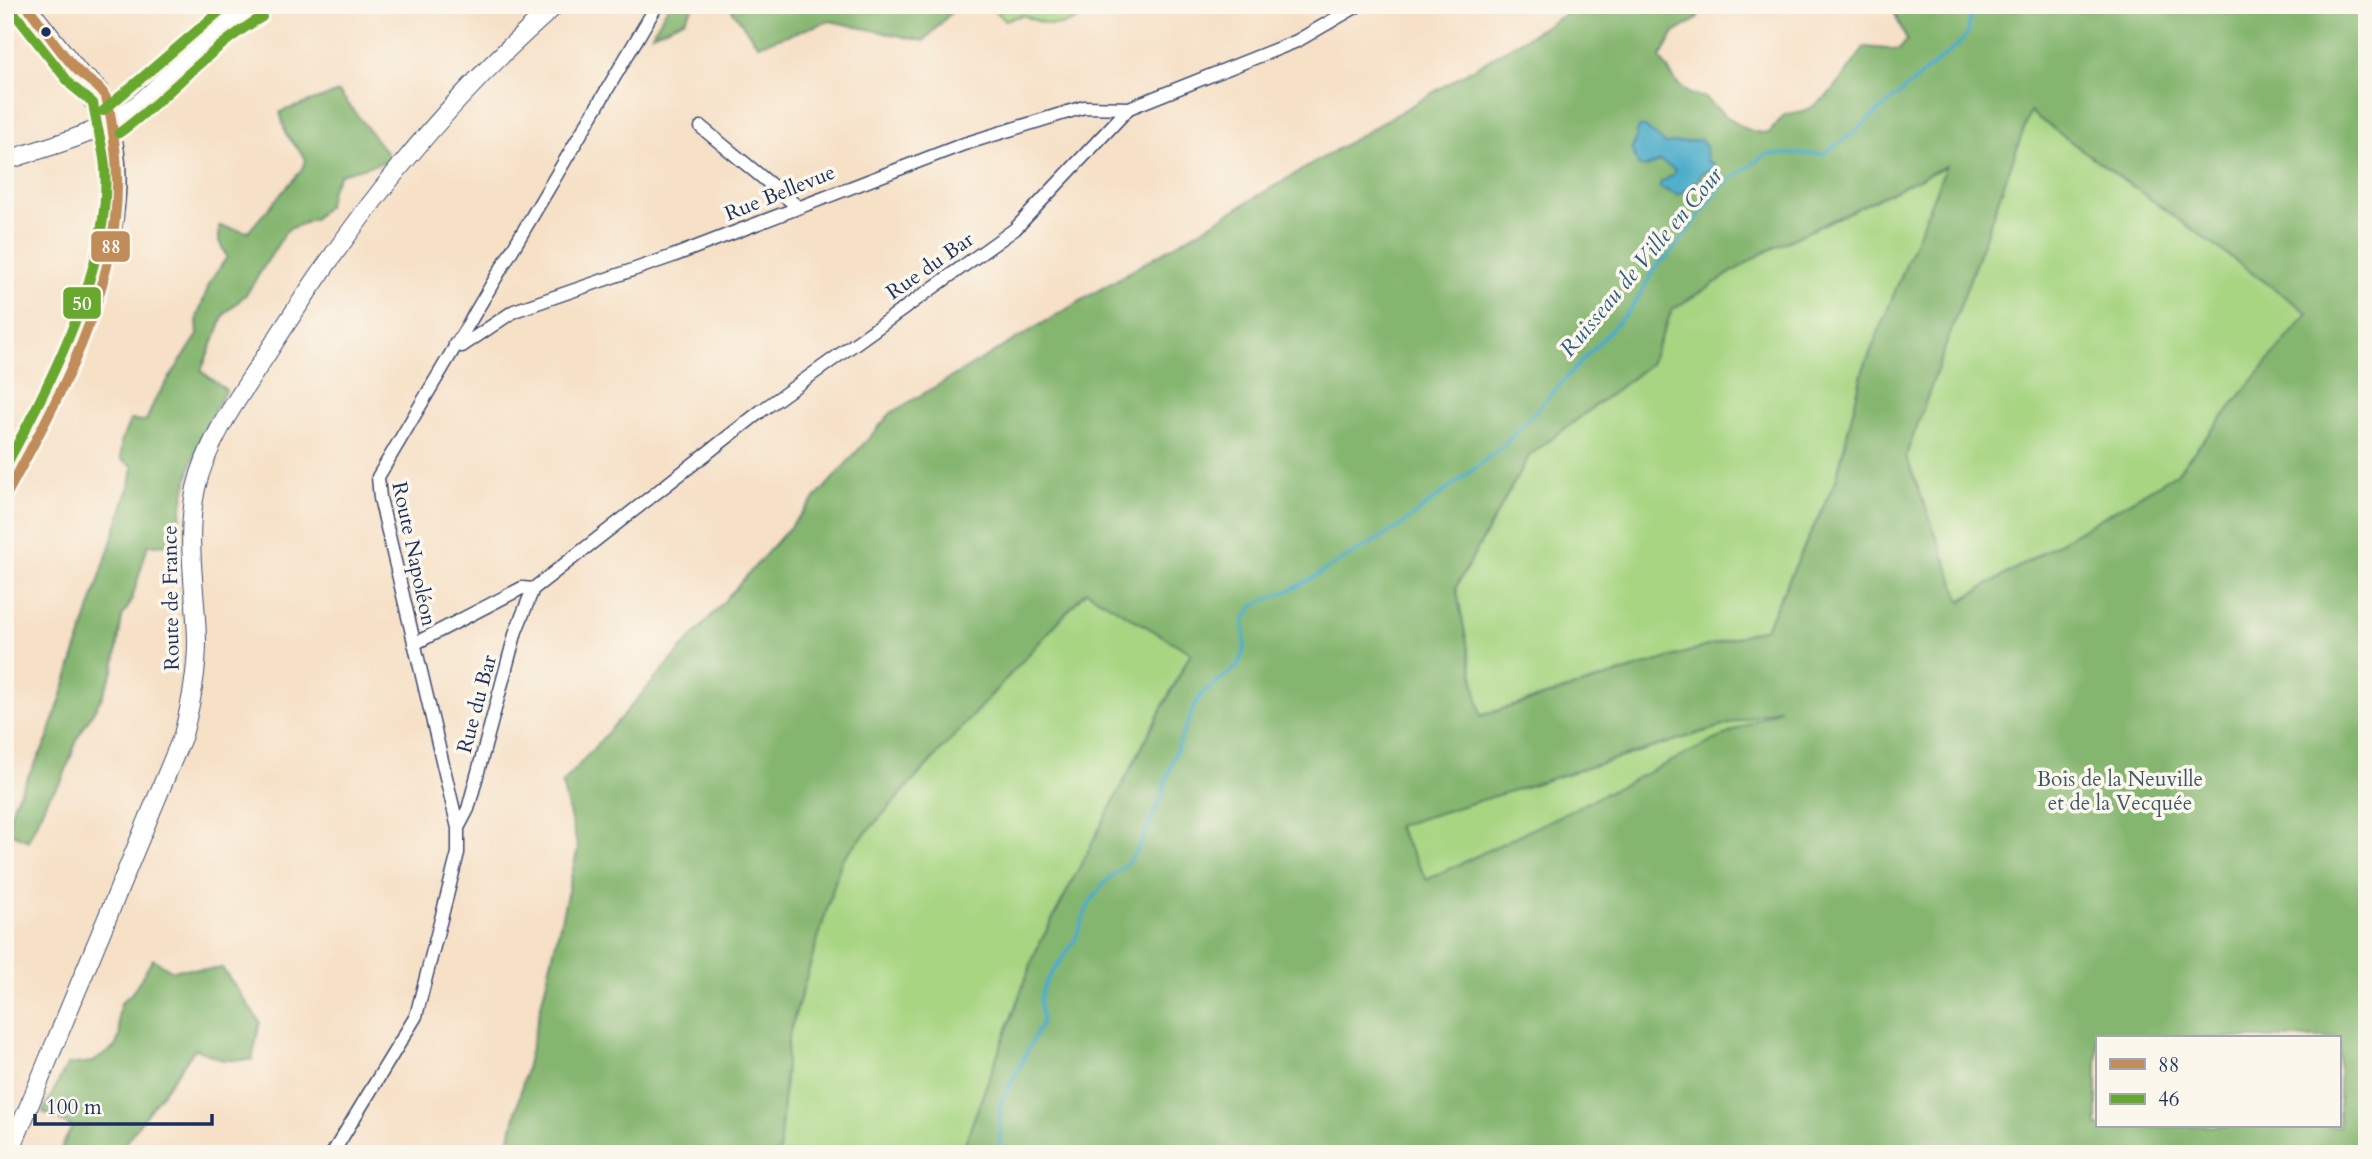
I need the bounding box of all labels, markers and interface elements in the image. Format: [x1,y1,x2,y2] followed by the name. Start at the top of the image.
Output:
[39,25,53,39] unlabelled marker
[720,158,840,228] street label: Rue Bellevue
[1552,160,1730,363] water label: Ruisseau de Ville en Cour
[880,225,980,307] street label: Rue du Bar
[90,230,131,263] line badge: 88
[101,234,121,260] text: 88
[62,286,102,320] line badge: 50
[72,291,92,317] text: 50
[385,479,443,629] street label: Route Napoléon
[155,525,187,671] street label: Route de France
[450,651,504,756] street label: Rue du Bar
[2037,765,2203,818] park label: Bois de la Neuville et de la Vecquée
[2096,1036,2340,1128] legend
[2158,1051,2180,1080] text: 88
[35,1082,212,1126] scale bar
[2158,1085,2180,1114] text: 46
[46,1093,102,1122] text: 100 m

